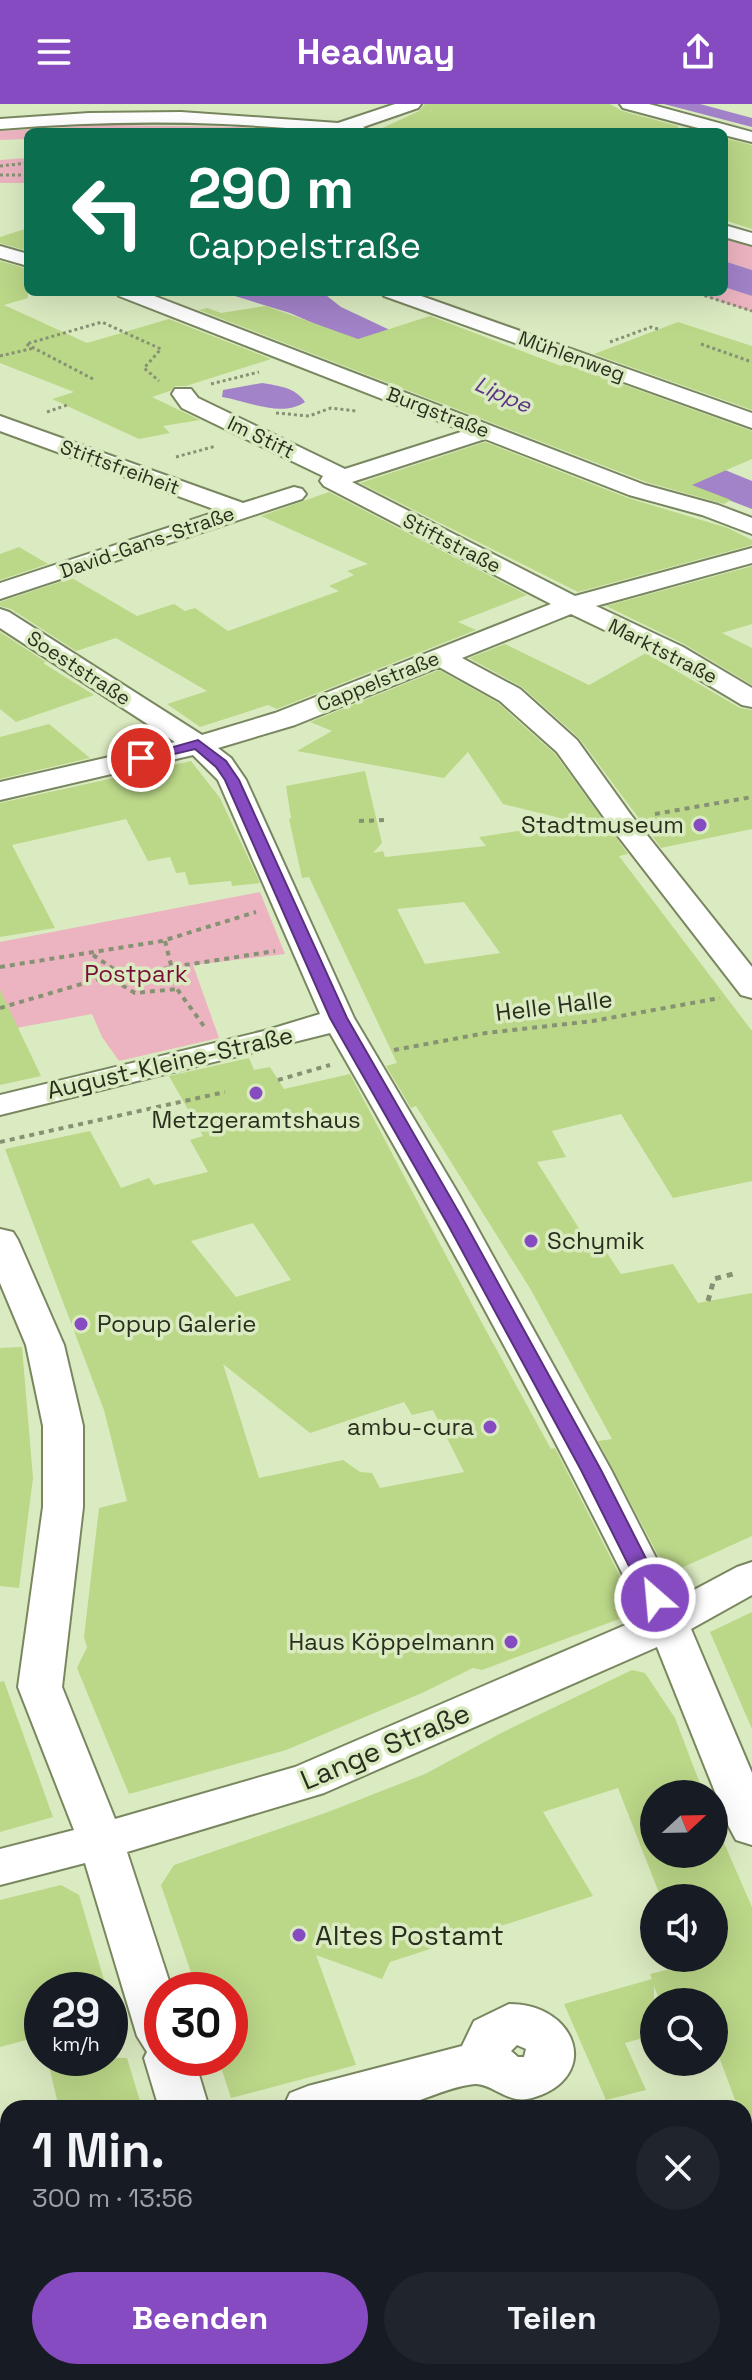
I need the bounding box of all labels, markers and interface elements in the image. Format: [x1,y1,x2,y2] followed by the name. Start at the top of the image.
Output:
[297,29,455,75] text: Headway
[32,30,76,74] icon: menu
[676,30,720,74] icon: share
[188,153,354,224] text: 290 m
[56,160,160,264] icon: left
[188,223,421,269] text: Cappelstraße
[515,325,629,387] street label: Mühlenweg
[470,369,536,419] water label: Lippe
[383,380,493,444] street label: Burgstraße
[223,410,299,464] street label: Im Stift
[57,433,183,501] street label: Stiftsfreiheit
[56,500,238,584] street label: David-Gans-Straße
[399,507,505,579] street label: Stiftstraße
[604,612,722,690] street label: Marktstraße
[22,625,136,711] street label: Soeststraße
[313,645,443,717] street label: Cappelstraße
[107,724,175,792] pin
[119,736,163,780] icon: arrive
[521,809,684,840] place label: Stadtmuseum
[691,816,709,834] marker: Stadtmuseum
[84,958,188,989] park label: Postpark
[494,983,614,1028] street label: Helle Halle
[44,1019,296,1106] street label: August-Kleine-Straße
[247,1084,265,1102] marker: Metzgeramtshaus
[151,1104,361,1135] place label: Metzgeramtshaus
[547,1225,645,1256] place label: Schymik
[522,1232,540,1250] marker: Schymik
[97,1308,257,1339] place label: Popup Galerie
[72,1315,90,1333] marker: Popup Galerie
[347,1411,474,1442] place label: ambu-cura
[481,1418,499,1436] marker: ambu-cura
[613,1556,697,1640] position arrow
[288,1626,495,1657] place label: Haus Köppelmann
[502,1633,520,1651] marker: Haus Köppelmann
[295,1694,475,1798] street label: Lange Straße
[640,1780,728,1868] north arrow
[640,1780,728,2076] map controls
[640,1884,728,1972] button: sound
[315,1917,504,1953] place label: Altes Postamt
[290,1926,308,1944] marker: Altes Postamt
[144,1972,248,2076] speed limit sign: 30
[52,1988,100,2039] text: 29
[640,1988,728,2076] button: search
[52,2031,100,2057] text: km/h
[32,2120,165,2181] text: 1 Min.
[636,2126,720,2210] button: close
[32,2181,193,2215] text: 300 m · 13:56
[32,2272,368,2364] button: Beenden
[384,2272,720,2364] button: Teilen

